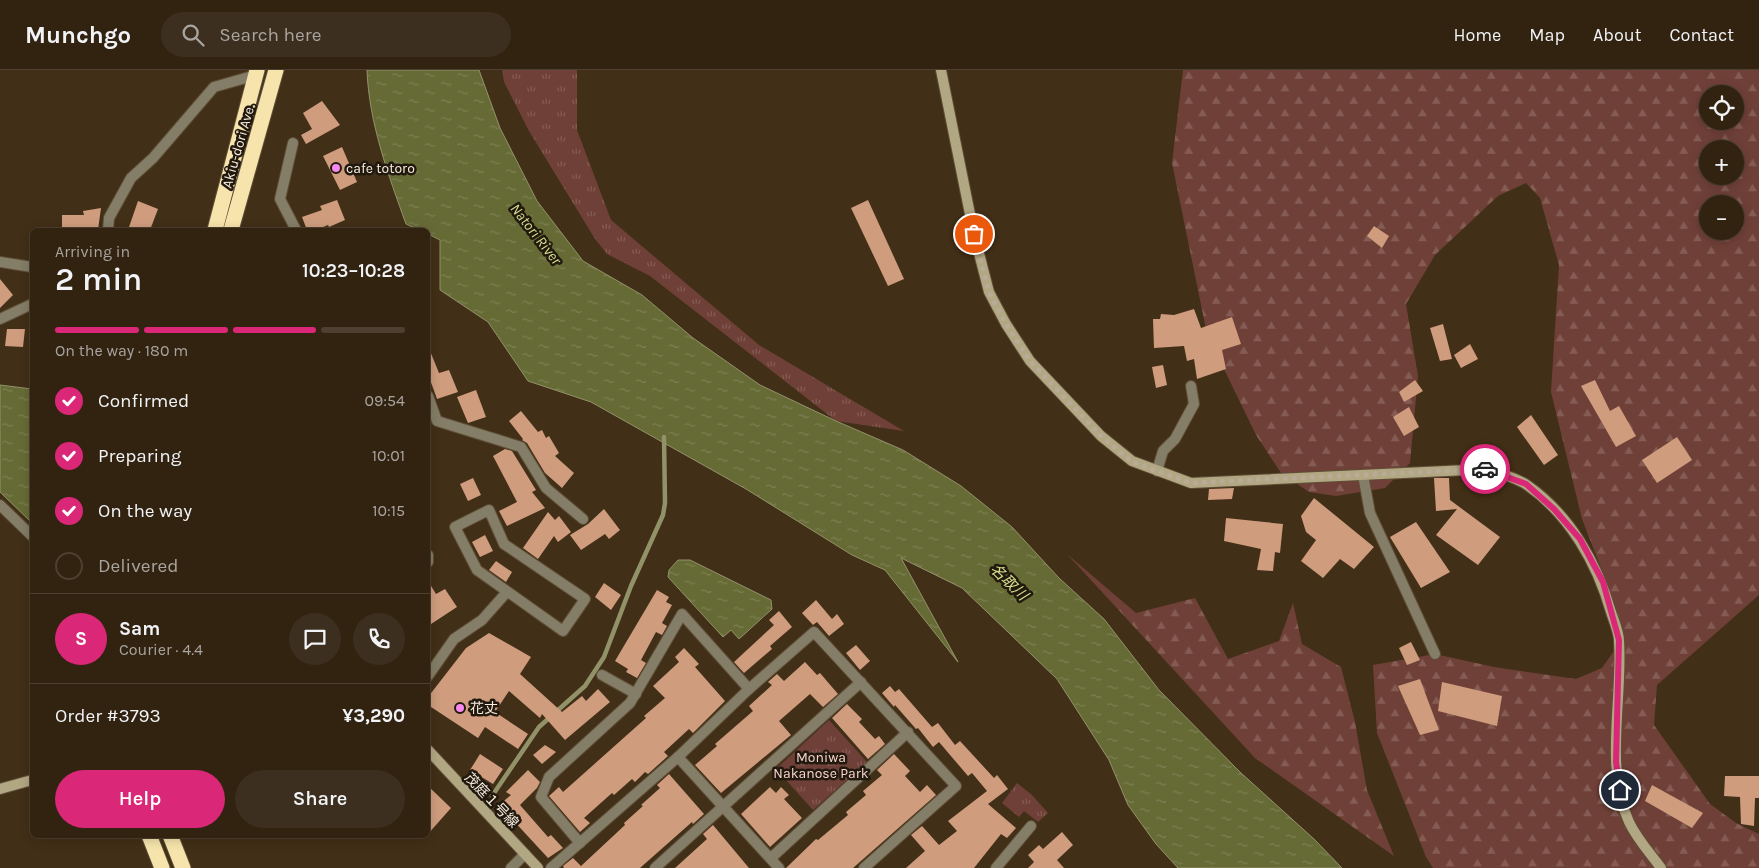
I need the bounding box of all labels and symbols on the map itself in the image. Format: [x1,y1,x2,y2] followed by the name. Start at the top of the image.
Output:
[218,102,259,190] street label: Akiu-dori Ave.
[346,160,415,177] place label: cafe totoro
[330,162,342,174] marker: cafe totoro
[506,200,566,269] water label: Natori River
[953,213,995,255] pin
[1460,444,1510,494] courier
[987,560,1033,605] water label: 名取川
[470,700,498,717] place label: 花丈
[454,702,466,714] marker: 花丈
[773,749,869,782] park label: Moniwa Nakanose Park
[461,769,522,831] street label: 茂庭１号線
[1599,769,1641,811] pin

